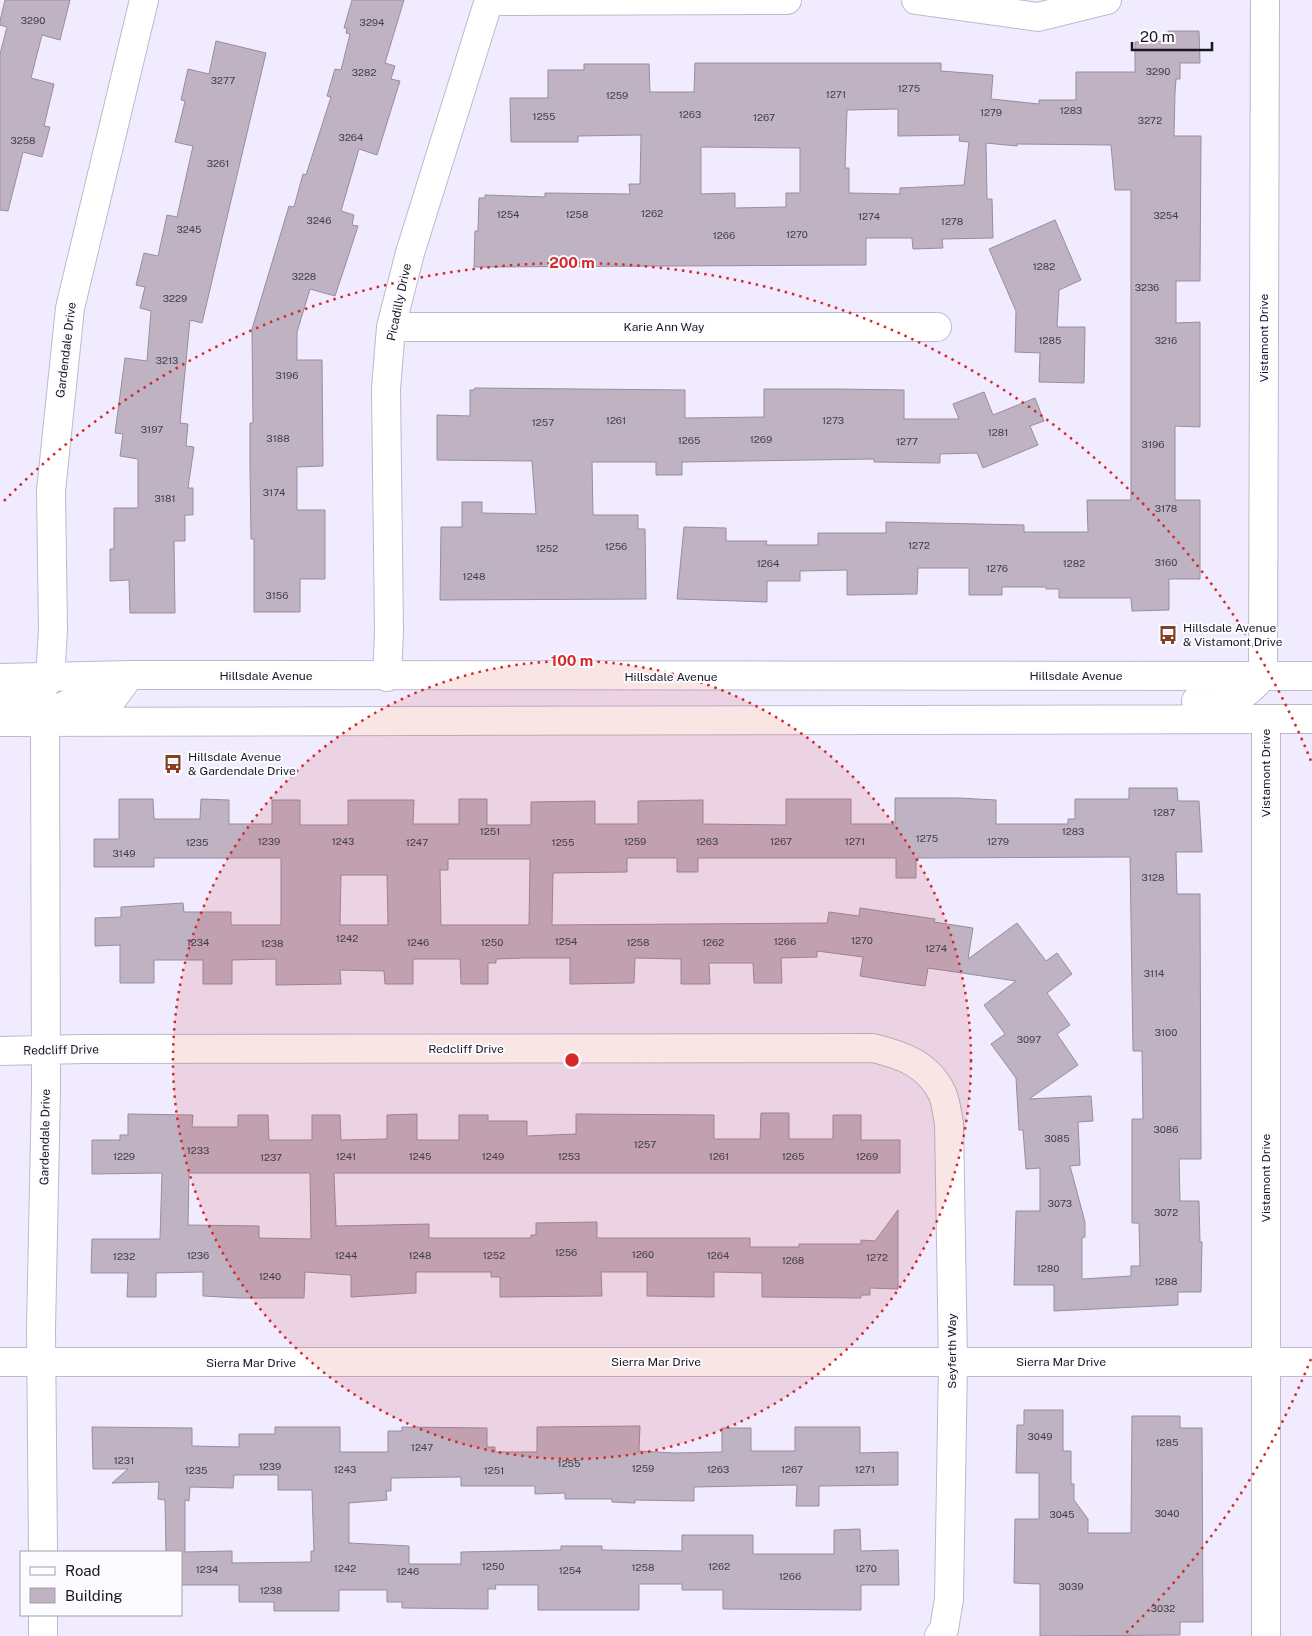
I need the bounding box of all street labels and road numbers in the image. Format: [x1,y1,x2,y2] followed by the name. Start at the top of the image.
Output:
[384,262,414,342] street label: Picadilly Drive
[1257,294,1271,382] street label: Vistamont Drive
[53,301,79,399] street label: Gardendale Drive
[624,320,705,334] street label: Karie Ann Way
[219,669,313,683] street label: Hillsdale Avenue
[1029,669,1123,683] street label: Hillsdale Avenue
[624,670,718,684] street label: Hillsdale Avenue
[1259,729,1273,817] street label: Vistamont Drive
[23,1042,99,1058] street label: Redcliff Drive
[428,1042,504,1056] street label: Redcliff Drive
[37,1088,53,1185] street label: Gardendale Drive
[1259,1134,1273,1222] street label: Vistamont Drive
[945,1313,959,1389] street label: Seyferth Way
[611,1355,701,1369] street label: Sierra Mar Drive
[1016,1355,1106,1369] street label: Sierra Mar Drive
[206,1356,296,1370] street label: Sierra Mar Drive

